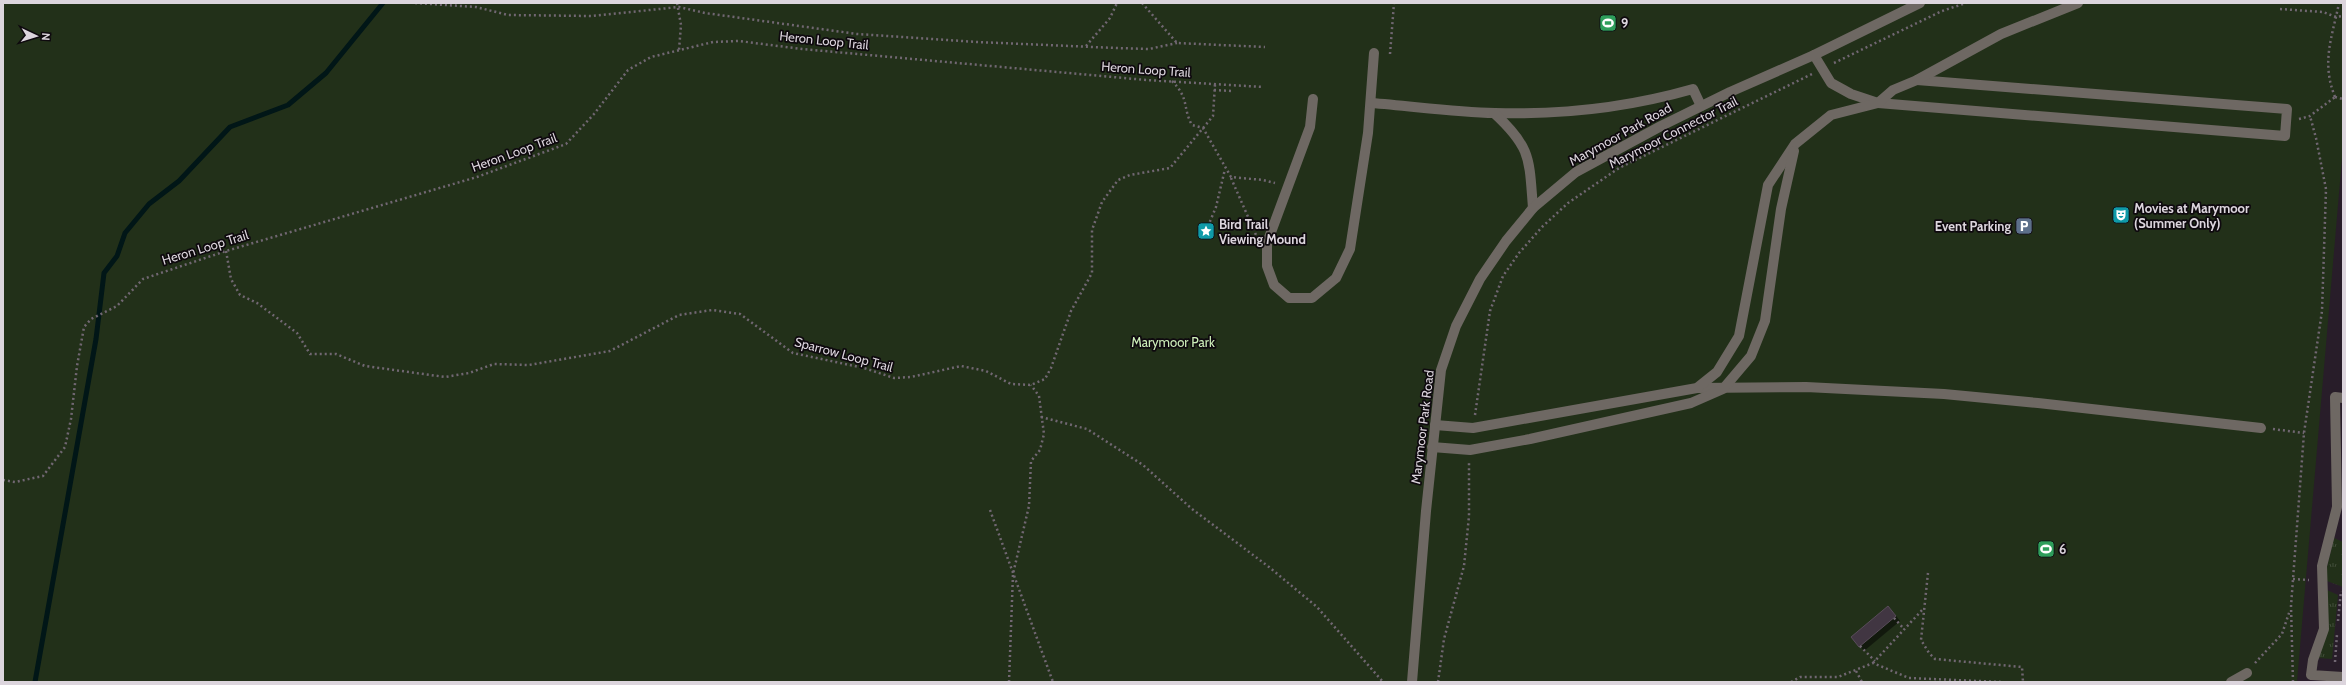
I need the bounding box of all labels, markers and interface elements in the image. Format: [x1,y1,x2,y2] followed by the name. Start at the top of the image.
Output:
[1598,13,1618,33] sports icon: 9
[1621,15,1628,31] place label: 9
[16,16,56,56] north arrow
[779,27,869,53] street label: Heron Loop Trail
[39,32,53,41] text: N
[1101,58,1191,80] street label: Heron Loop Trail
[1606,93,1740,171] street label: Marymoor Connector Trail
[1566,99,1674,169] street label: Marymoor Park Road
[469,129,559,175] street label: Heron Loop Trail
[2134,200,2250,231] place label: Movies at Marymoor (Summer Only)
[2111,205,2131,225] theatre icon: Movies at Marymoor (Summer Only)
[1219,216,1306,247] place label: Bird Trail Viewing Mound
[2014,216,2034,236] parking icon: Event Parking
[1935,218,2011,234] place label: Event Parking
[1196,221,1216,241] place icon: Bird Trail Viewing Mound
[160,226,250,268] street label: Heron Loop Trail
[793,333,895,375] street label: Sparrow Loop Trail
[1131,334,1215,350] park label: Marymoor Park
[1407,369,1437,485] street label: Marymoor Park Road
[2036,539,2056,559] sports icon: 6
[2059,541,2066,557] place label: 6

